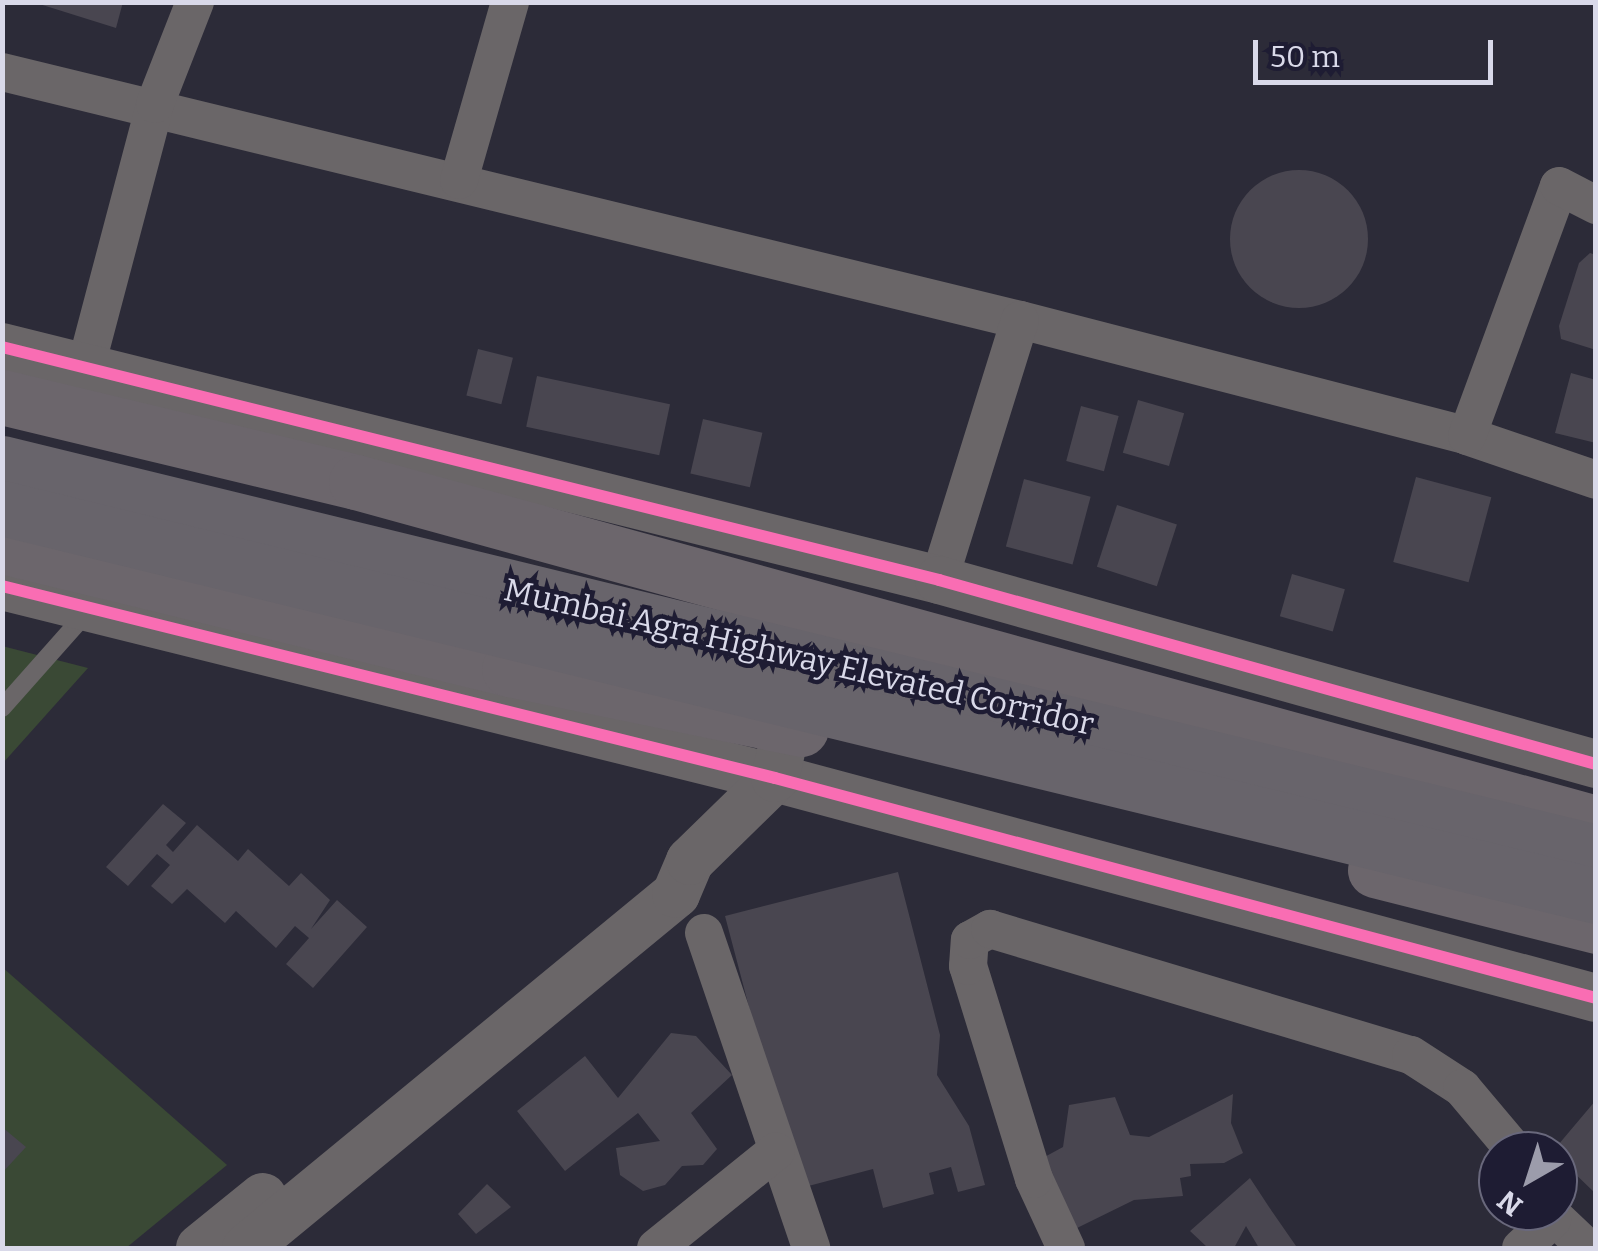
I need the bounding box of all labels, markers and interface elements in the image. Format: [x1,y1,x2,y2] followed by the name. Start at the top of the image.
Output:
[1258,20,1498,82] scale bar
[1270,39,1340,75] text: 50 m
[500,570,1098,744] street label: Mumbai Agra Highway Elevated Corridor
[1478,1131,1578,1231] north arrow
[1491,1184,1529,1223] text: N

